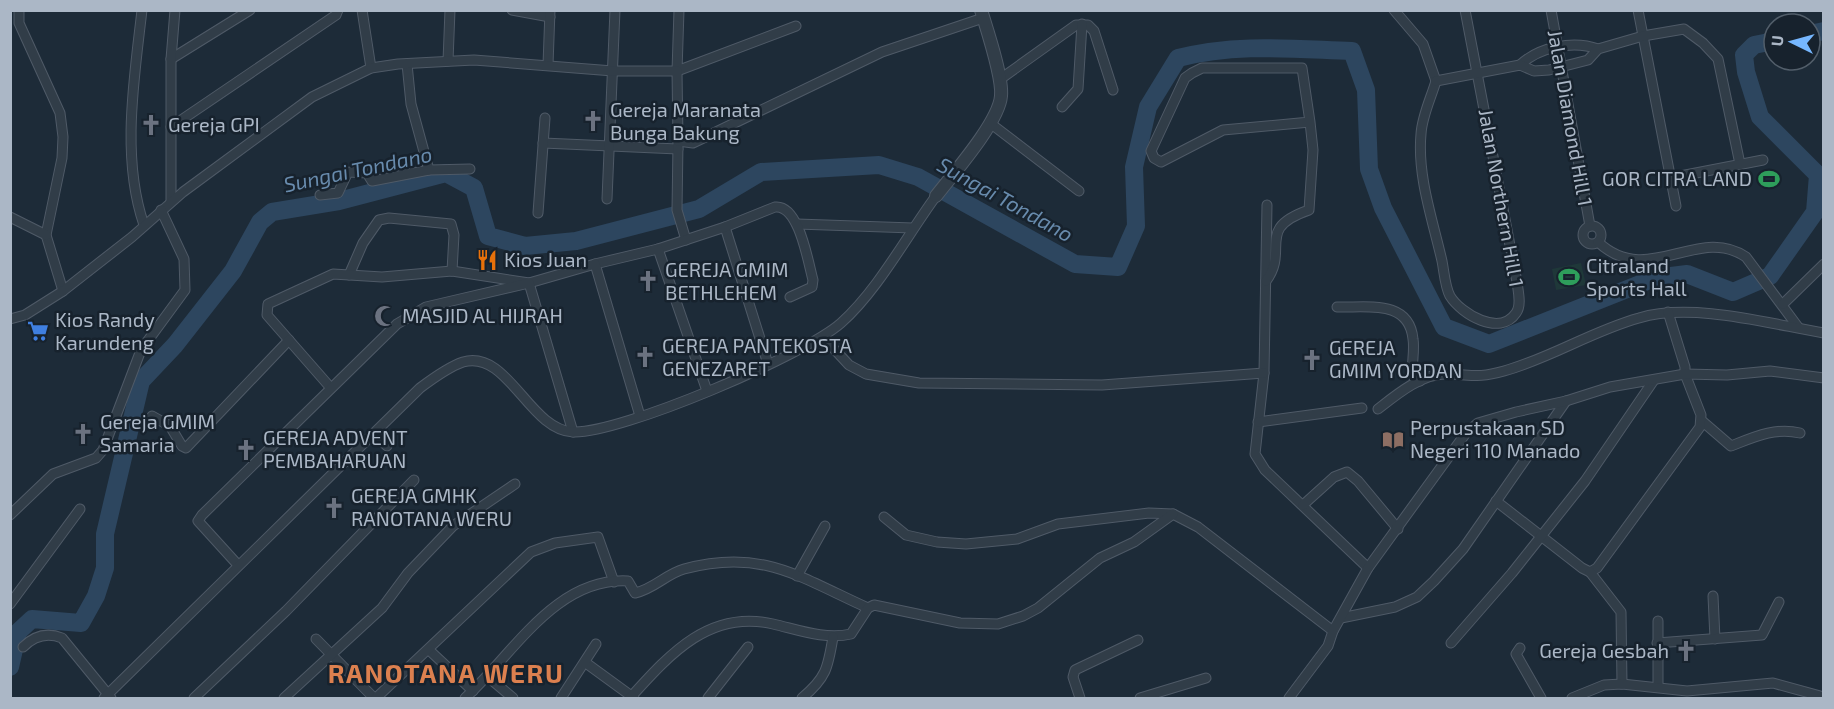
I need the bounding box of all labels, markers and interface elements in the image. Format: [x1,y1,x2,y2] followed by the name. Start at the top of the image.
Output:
[1762,12,1822,72] north arrow
[1544,28,1598,208] street label: Jalan Diamond Hill 1
[1767,34,1787,47] text: U
[610,97,761,144] place label: Gereja Maranata Bunga Bakung
[1474,107,1529,289] street label: Jalan Northern Hill 1
[581,109,605,133] church icon: Gereja Maranata Bunga Bakung
[168,112,260,136] place label: Gereja GPI
[139,113,163,137] church icon: Gereja GPI
[281,141,434,196] water label: Sungai Tondano
[934,151,1078,246] water label: Sungai Tondano
[1602,166,1752,190] place label: GOR CITRA LAND
[1757,167,1781,191] sports icon: GOR CITRA LAND
[504,247,587,271] place label: Kios Juan
[475,248,499,272] restaurant icon: Kios Juan
[1586,253,1687,300] place label: Citraland Sports Hall
[665,257,788,304] place label: GEREJA GMIM BETHLEHEM
[1557,265,1581,289] sports icon: Citraland Sports Hall
[636,269,660,293] church icon: GEREJA GMIM BETHLEHEM
[402,303,563,327] place label: MASJID AL HIJRAH
[373,304,397,328] mosque icon: MASJID AL HIJRAH
[55,307,155,354] place label: Kios Randy Karundeng
[26,319,50,343] supermarket icon: Kios Randy Karundeng
[662,333,852,380] place label: GEREJA PANTEKOSTA GENEZARET
[1329,335,1462,382] place label: GEREJA GMIM YORDAN
[633,345,657,369] church icon: GEREJA PANTEKOSTA GENEZARET
[1300,348,1324,372] church icon: GEREJA GMIM YORDAN
[100,409,215,456] place label: Gereja GMIM Samaria
[1410,415,1580,462] place label: Perpustakaan SD Negeri 110 Manado
[71,422,95,446] church icon: Gereja GMIM Samaria
[263,425,408,472] place label: GEREJA ADVENT PEMBAHARUAN
[1381,428,1405,452] library icon: Perpustakaan SD Negeri 110 Manado
[234,438,258,462] church icon: GEREJA ADVENT PEMBAHARUAN
[351,483,512,530] place label: GEREJA GMHK RANOTANA WERU
[322,496,346,520] church icon: GEREJA GMHK RANOTANA WERU
[1539,638,1669,662] place label: Gereja Gesbah
[1674,639,1698,663] church icon: Gereja Gesbah
[328,657,564,688] district label: RANOTANA WERU

